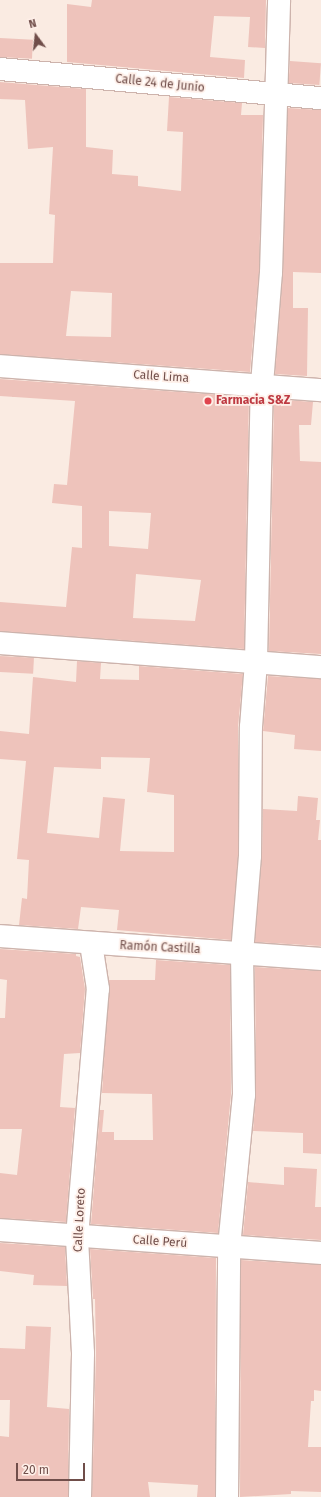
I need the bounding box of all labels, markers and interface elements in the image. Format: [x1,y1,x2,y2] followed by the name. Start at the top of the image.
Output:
[16,16,56,56] north arrow
[28,17,38,31] text: N
[115,72,205,96] street label: Calle 24 de Junio
[133,368,189,386] street label: Calle Lima
[216,394,290,408] place label: Farmacia S&Z
[203,396,213,406] marker: Farmacia S&Z
[119,939,201,957] street label: Ramón Castilla
[71,1187,89,1253] street label: Calle Loreto
[132,1233,188,1251] street label: Calle Perú
[18,1455,87,1481] scale bar
[23,1463,49,1477] text: 20 m

